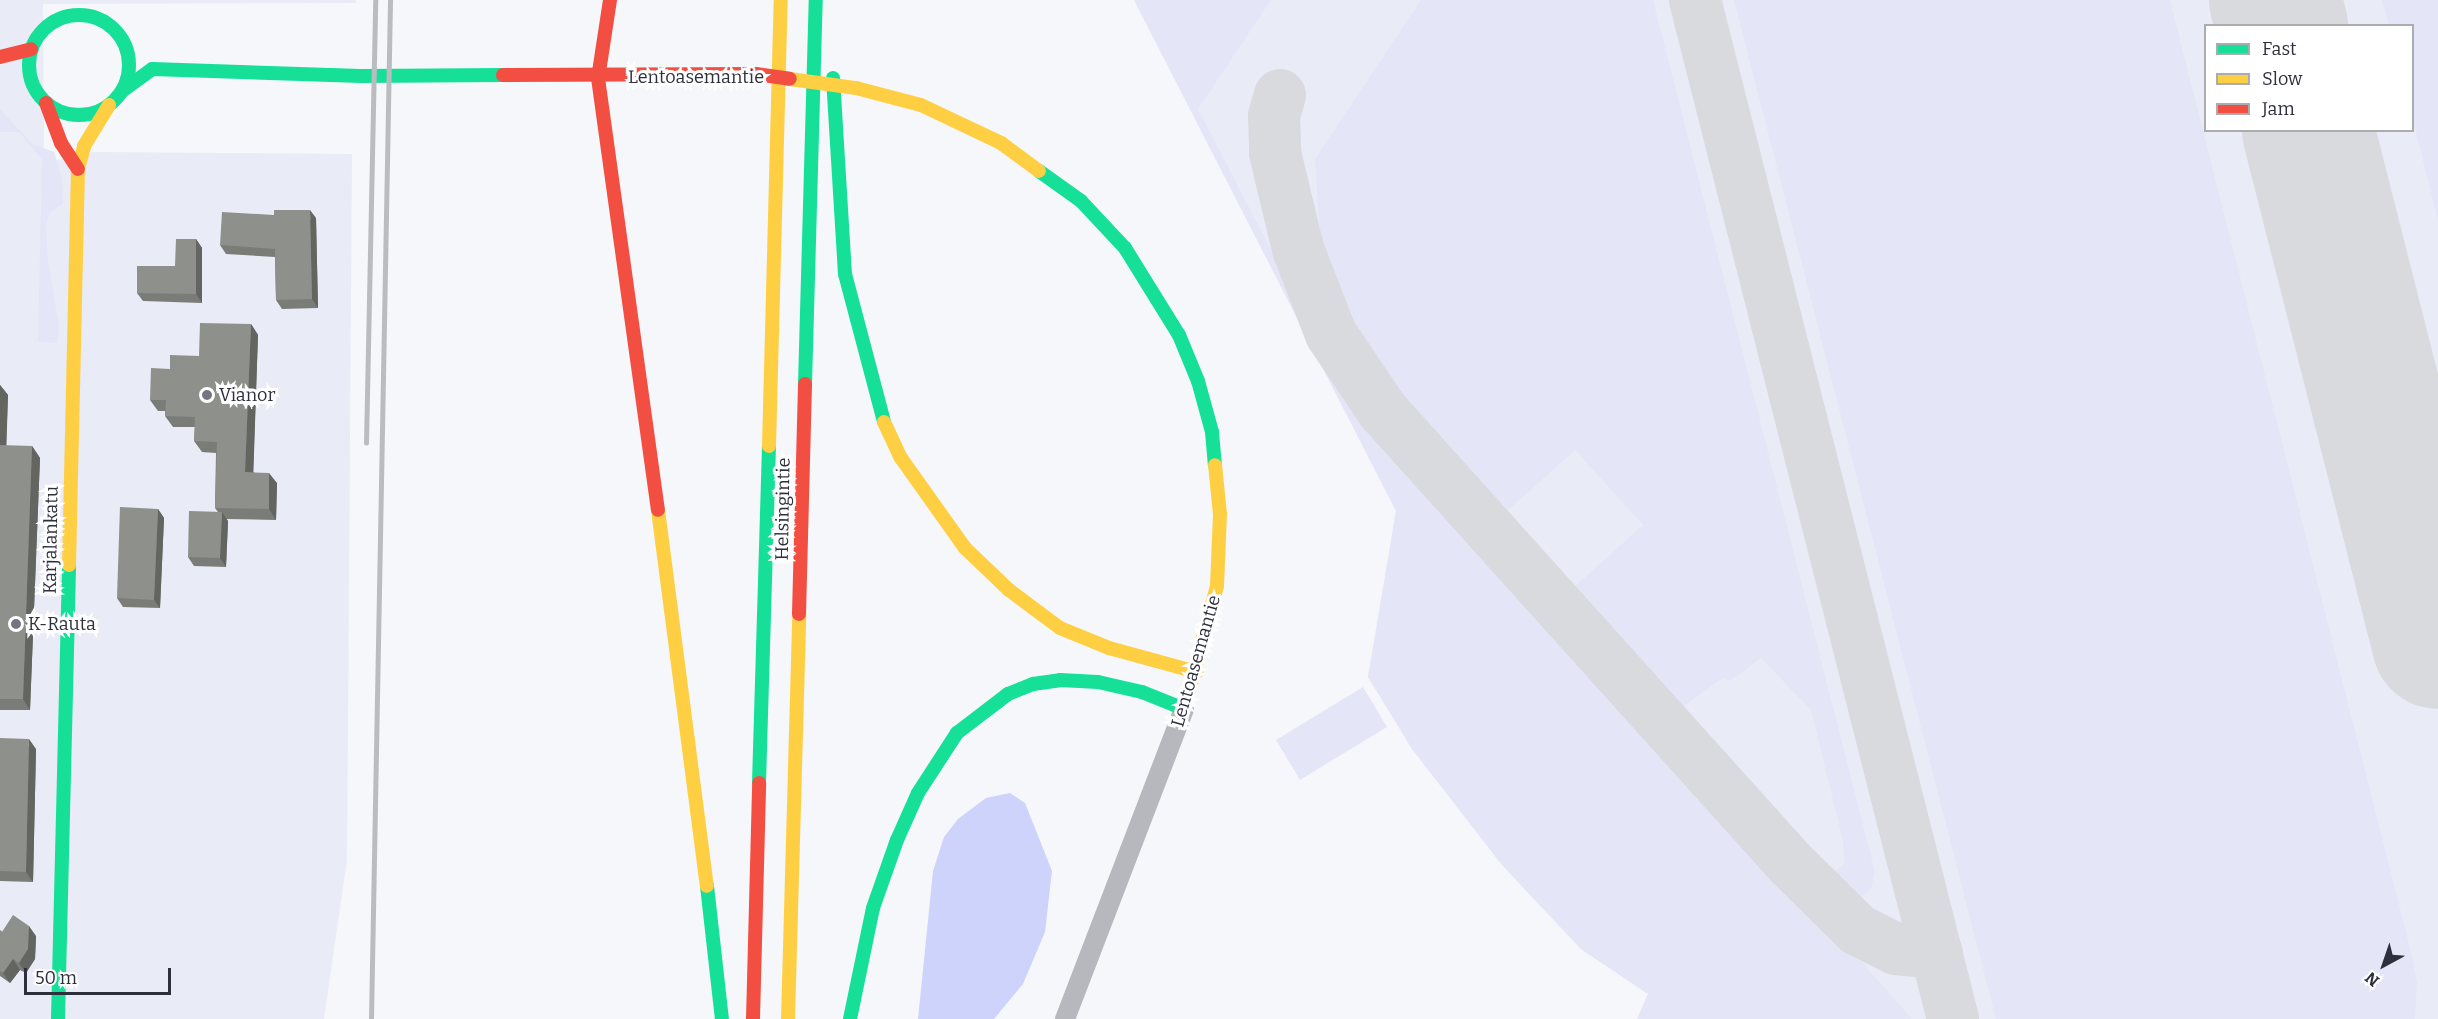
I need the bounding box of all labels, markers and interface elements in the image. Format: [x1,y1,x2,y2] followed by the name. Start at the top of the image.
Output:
[2204,24,2414,132] legend
[2262,38,2297,60] text: Fast
[628,66,764,88] street label: Lentoasemantie
[2262,68,2302,90] text: Slow
[2262,98,2295,120] text: Jam
[219,384,275,406] place label: Vianor
[200,388,214,402] marker: Vianor
[771,457,795,561] street label: Helsingintie
[39,486,63,594] street label: Karjalankatu
[1167,593,1225,729] street label: Lentoasemantie
[28,613,96,635] place label: K-Rauta
[9,617,23,631] marker: K-Rauta
[2354,935,2414,995] north arrow
[27,956,174,994] scale bar
[35,967,77,989] text: 50 m
[2361,968,2383,990] text: N

